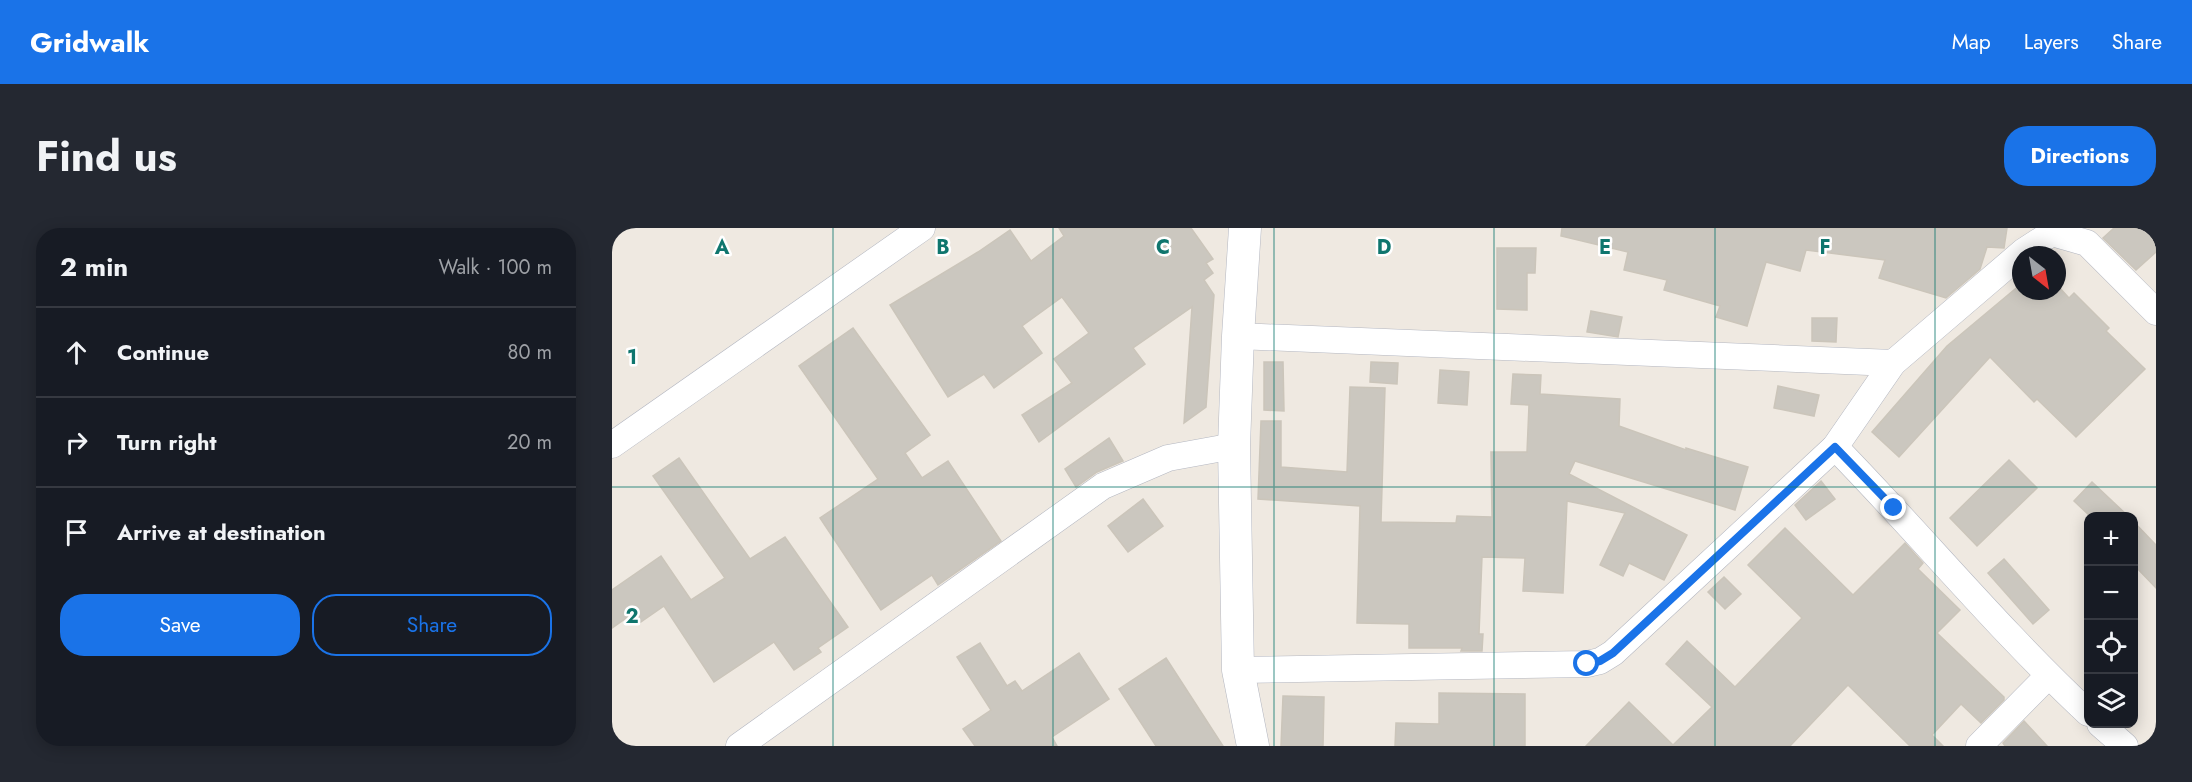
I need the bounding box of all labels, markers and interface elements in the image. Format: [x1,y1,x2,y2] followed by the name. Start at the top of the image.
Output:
[30,22,149,63] text: Gridwalk
[1952,27,1991,57] text: Map
[2024,27,2079,57] text: Layers
[2112,27,2162,57] text: Share
[36,126,177,187] text: Find us
[2004,126,2156,186] button: Directions
[714,233,730,262] text: A
[936,233,950,262] text: B
[1156,233,1170,262] text: C
[1377,233,1391,262] text: D
[1599,233,1611,262] text: E
[1819,233,1831,262] text: F
[2012,246,2066,300] north arrow
[60,248,128,286] text: 2 min
[439,253,552,282] text: Walk · 100 m
[60,336,93,369] icon: ahead
[117,336,209,368] text: Continue
[507,338,552,367] text: 80 m
[627,343,637,372] text: 1
[60,426,93,459] icon: right
[117,426,217,458] text: Turn right
[507,428,552,457] text: 20 m
[1880,494,1906,520] route end
[2084,512,2138,728] map controls
[2084,512,2138,566] button: +
[60,516,93,549] icon: arrive
[117,516,326,548] text: Arrive at destination
[2084,566,2138,620] button: −
[60,594,300,656] button: Save
[312,594,552,656] button: Share
[625,602,639,631] text: 2
[2084,620,2138,674] button: locate
[1573,650,1599,676] route start
[2084,674,2138,728] button: layers

